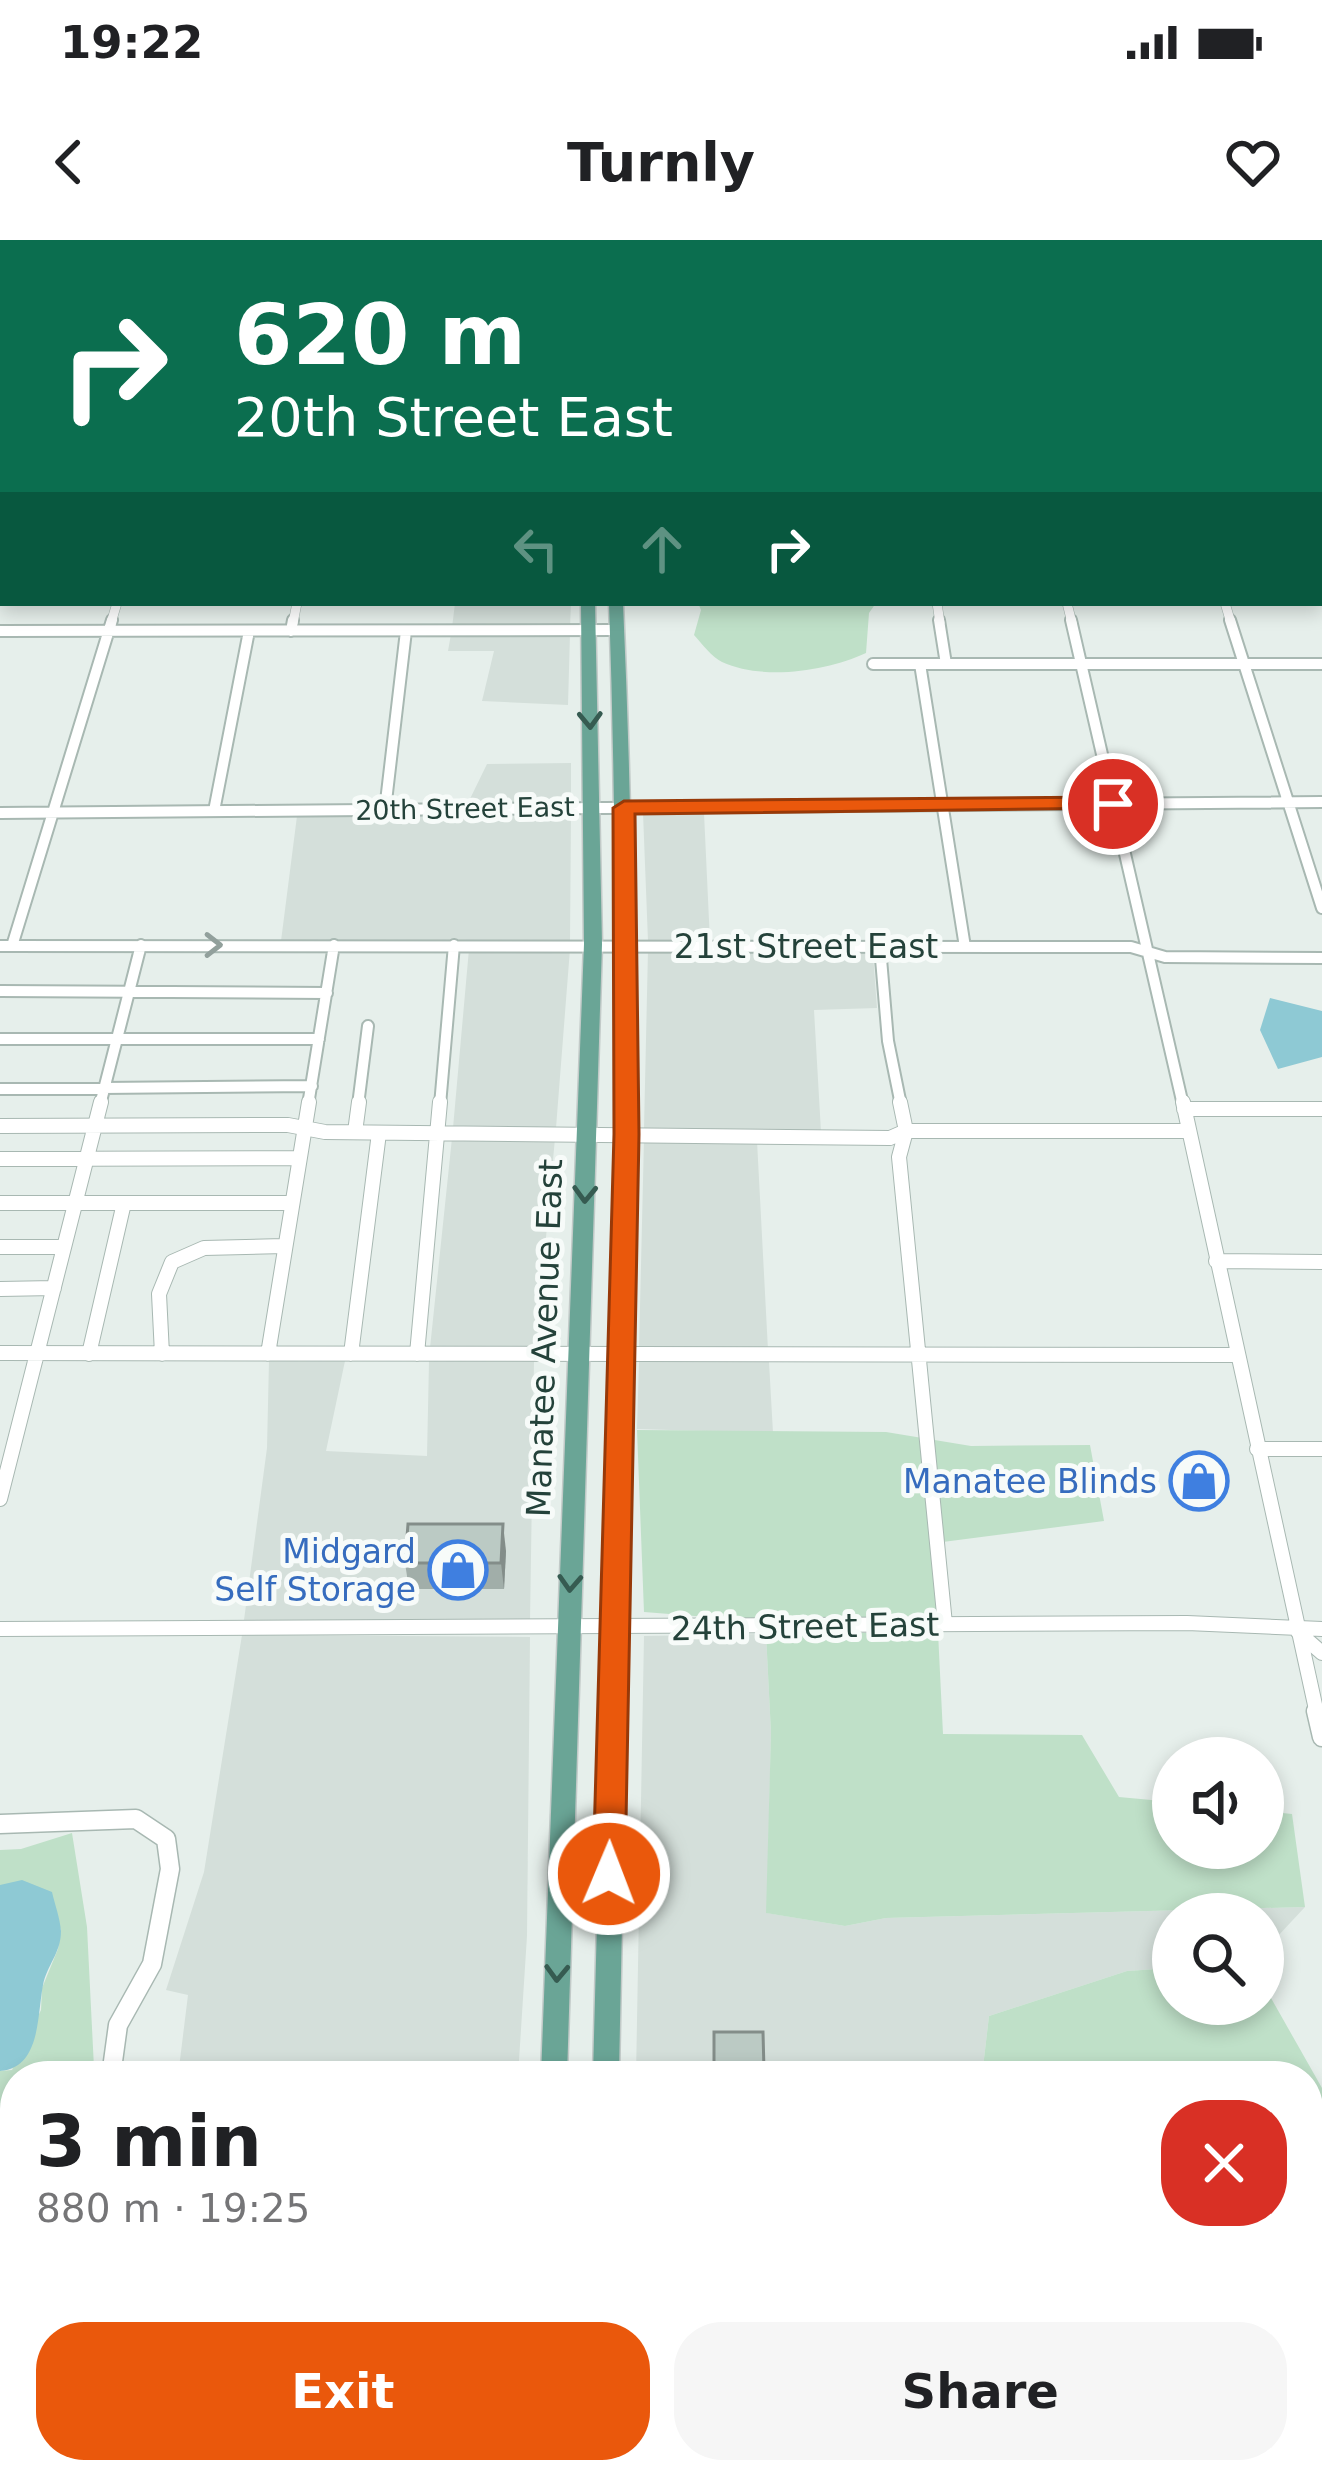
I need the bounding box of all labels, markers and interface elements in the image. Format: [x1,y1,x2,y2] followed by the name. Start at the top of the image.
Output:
[60,16,203,69] text: 19:22
[36,129,102,195] icon: back
[1220,129,1286,195] icon: heart
[567,131,755,194] text: Turnly
[234,286,526,384] text: 620 m
[36,288,192,444] icon: right
[234,386,673,449] text: 20th Street East
[503,516,569,582] icon: left
[629,516,695,582] icon: ahead
[755,516,821,582] icon: right
[577,711,603,730] one-way arrow
[1062,753,1164,855] pin
[1080,771,1146,837] icon: arrive
[355,791,575,826] street label: 20th Street East
[674,927,938,966] street label: 21st Street East
[205,932,223,958] one-way arrow
[519,1158,570,1518] street label: Manatee Avenue East
[573,1185,599,1204] one-way arrow
[1168,1450,1230,1512] shop icon: Manatee Blinds
[903,1462,1157,1501] place label: Manatee Blinds
[214,1532,416,1609] place label: Midgard Self Storage
[427,1539,489,1601] shop icon: Midgard Self Storage
[557,1575,583,1593] one-way arrow
[671,1605,940,1648] street label: 24th Street East
[1152,1737,1284,2025] map controls
[1152,1737,1284,1869] button: sound
[546,1811,672,1937] position arrow
[1152,1893,1284,2025] button: search
[544,1964,570,1983] one-way arrow
[36,2099,262,2183] text: 3 min
[1161,2100,1287,2226] button: close
[36,2186,310,2231] text: 880 m · 19:25
[36,2322,650,2460] button: Exit
[674,2322,1287,2460] button: Share

